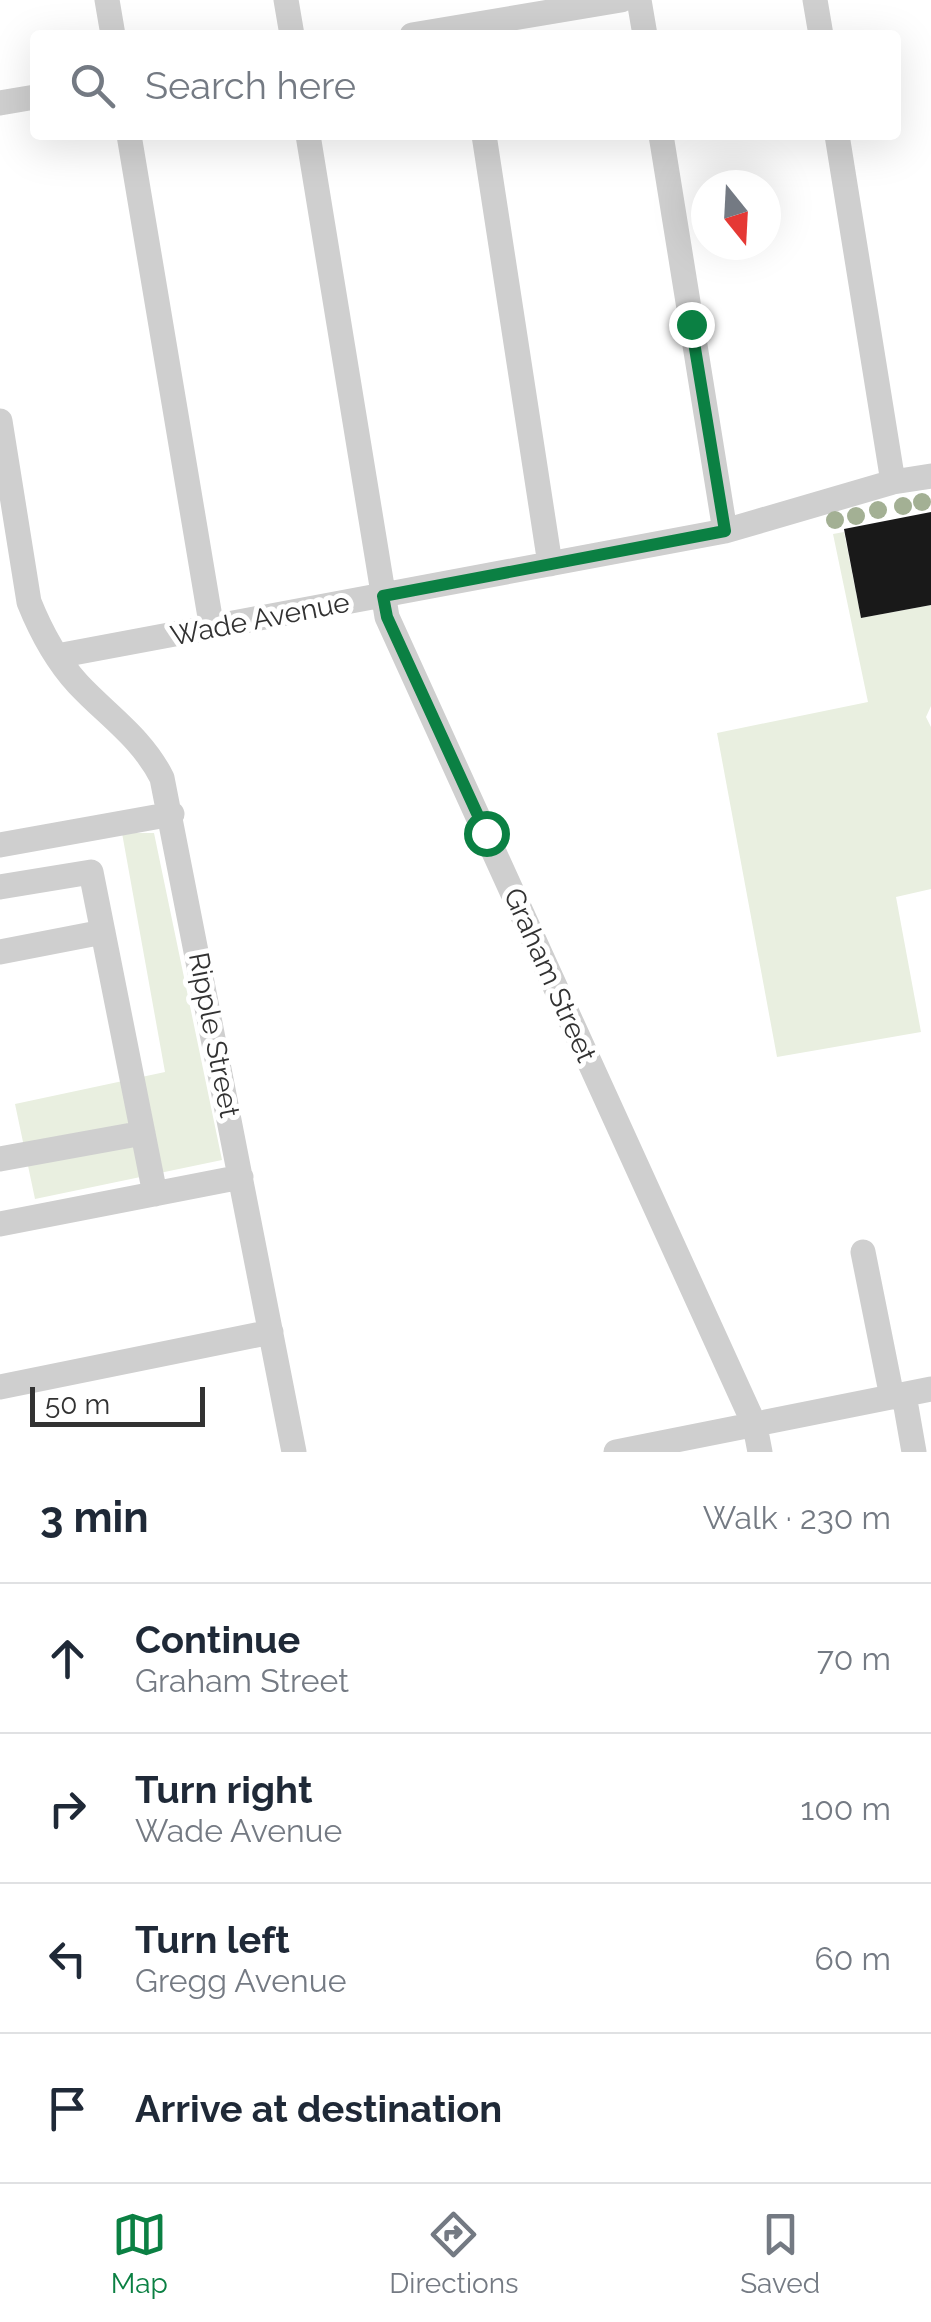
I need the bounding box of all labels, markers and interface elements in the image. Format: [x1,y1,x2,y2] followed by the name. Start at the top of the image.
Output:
[30,30,901,140] search box
[65,58,120,113] icon: search
[145,63,356,108] text: Search here
[691,170,781,260] north arrow
[669,302,715,348] route end
[168,585,352,653] street label: Wade Avenue
[464,811,510,857] route start
[497,883,603,1068] street label: Graham Street
[182,950,246,1121] street label: Ripple Street
[30,1382,205,1426] scale bar
[45,1388,110,1421] text: 50 m
[40,1493,149,1542] text: 3 min
[703,1499,891,1536] text: Walk · 230 m
[135,1617,300,1662] text: Continue
[40,1631,95,1686] icon: ahead
[817,1640,891,1677] text: 70 m
[135,1662,349,1699] text: Graham Street
[135,1767,312,1812] text: Turn right
[40,1781,95,1836] icon: right
[801,1790,891,1827] text: 100 m
[135,1812,342,1849] text: Wade Avenue
[135,1917,290,1962] text: Turn left
[40,1931,95,1986] icon: left
[815,1940,891,1977] text: 60 m
[135,1962,346,1999] text: Gregg Avenue
[40,2081,95,2136] icon: arrive
[135,2086,502,2131] text: Arrive at destination
[111,2207,168,2300] tab: Map
[389,2207,519,2300] tab: Directions
[740,2207,820,2300] tab: Saved

